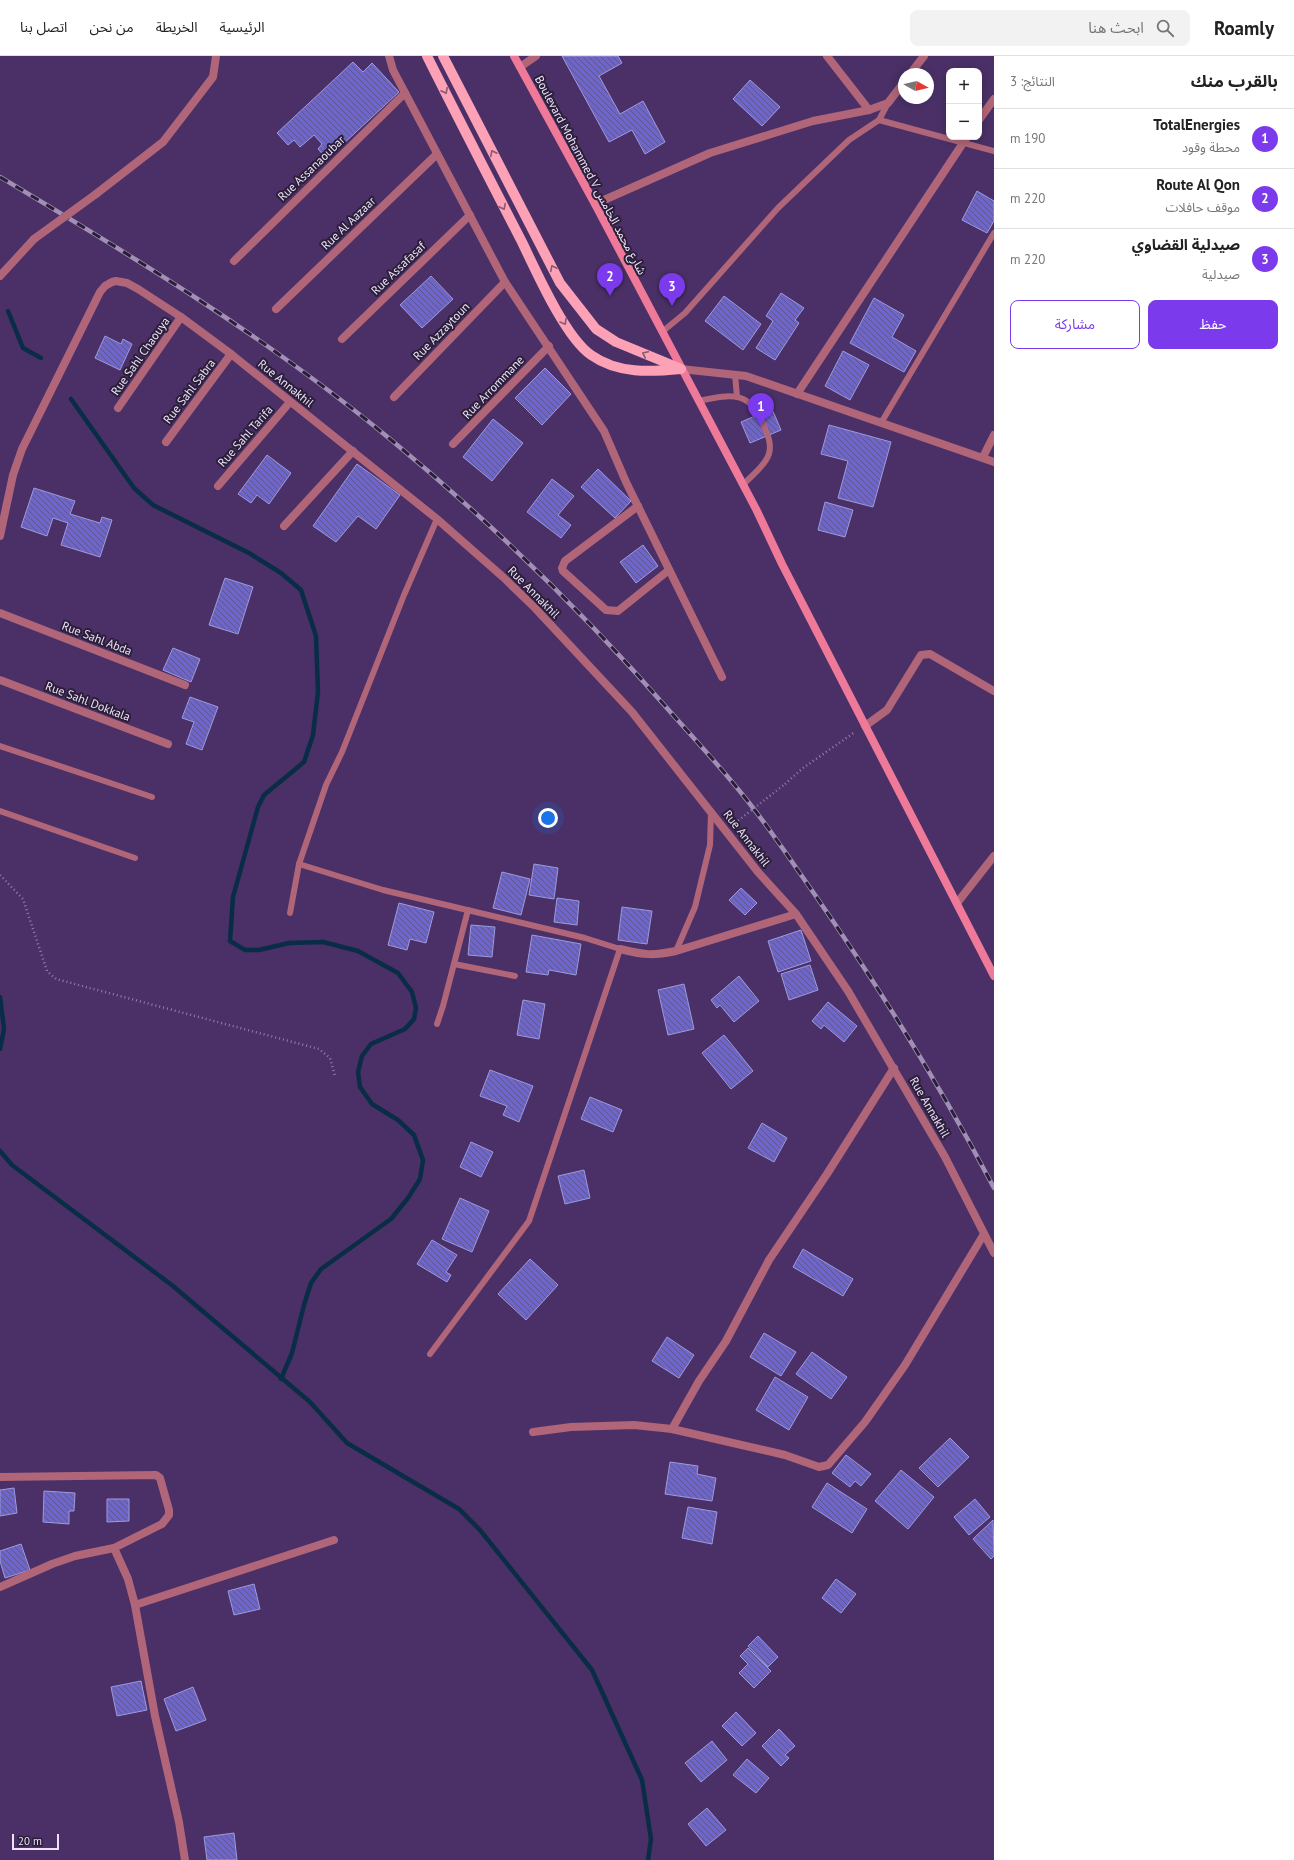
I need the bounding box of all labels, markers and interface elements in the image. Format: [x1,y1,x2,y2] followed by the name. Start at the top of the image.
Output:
[910,10,1190,46] search box
[1214,16,1274,40] text: Roamly
[1154,17,1176,39] icon: search
[20,18,67,36] text: اتصل بنا
[89,18,134,36] text: من نحن
[156,18,198,36] text: الخريطة
[220,18,265,36] text: الرئيسية
[1088,18,1144,37] text: ابحث هنا
[898,68,934,104] north arrow
[946,68,982,140] map controls
[946,68,982,104] button: +
[1191,70,1278,92] text: بالقرب منك
[530,73,650,278] street label: Boulevard Mohammed V شارع محمد الخامس
[1010,73,1055,90] text: النتائج: 3
[440,87,447,94] one-way arrow
[946,104,982,140] button: −
[1153,115,1240,134] text: TotalEnergies
[1010,130,1045,147] text: 190 m
[1261,130,1269,147] text: 1
[274,132,348,204] street label: Rue Assanaoubar
[1182,139,1240,156] text: محطة وقود
[490,150,498,157] one-way arrow
[1156,175,1240,194] text: Route Al Qon
[1010,190,1045,207] text: 220 m
[1261,190,1269,207] text: 2
[318,193,378,253] street label: Rue Al Aazaar
[1166,199,1240,216] text: موقف حافلات
[499,202,506,210] one-way arrow
[1132,235,1240,254] text: صيدلية القضاوي
[368,237,429,298] street label: Rue Assafasaf
[1010,251,1045,268] text: 220 m
[1261,251,1269,268] text: 3
[597,263,623,296] pin: 2
[550,265,558,272] one-way arrow
[1202,266,1240,283] text: صيدلية
[659,273,685,306] pin: 3
[410,299,472,363] street label: Rue Azzaytoun
[1010,300,1140,349] button: مشاركة
[1148,300,1278,349] button: حفظ
[107,314,173,398] street label: Rue Sahl Chaouya
[559,318,567,325] one-way arrow
[642,351,649,359] one-way arrow
[459,352,527,422] street label: Rue Arrommane
[160,356,218,426] street label: Rue Sahl Sabra
[255,356,317,410] street label: Rue Annakhil
[748,393,774,426] pin: 1
[214,402,276,470] street label: Rue Sahl Tarifa
[505,563,564,622] street label: Rue Annakhil
[60,618,134,658] street label: Rue Sahl Abda
[43,678,133,724] street label: Rue Sahl Dokkala
[720,807,774,870] street label: Rue Annakhil
[538,808,558,828] your location
[907,1074,954,1140] street label: Rue Annakhil
[12,1832,59,1851] scale bar
[18,1834,42,1848] text: 20 m

